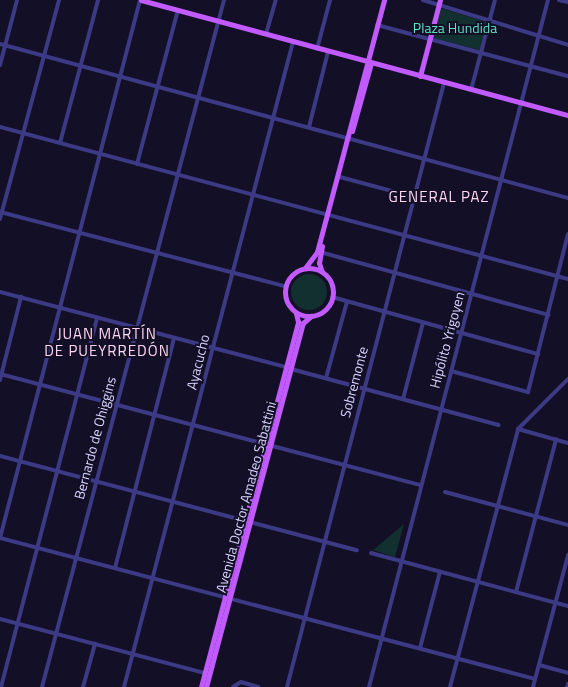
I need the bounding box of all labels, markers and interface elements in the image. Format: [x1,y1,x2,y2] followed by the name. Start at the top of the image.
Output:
[413,20,497,36] park label: Plaza Hundida
[387,188,491,206] district label: GENERAL PAZ
[426,290,468,390] street label: Hipólito Yrigoyen
[43,324,171,359] district label: JUAN MARTÍN DE PUEYRREDÓN
[183,333,213,391] street label: Ayacucho
[336,345,372,419] street label: Sobremonte
[71,375,119,501] street label: Bernardo de Ohiggins
[212,400,280,594] street label: Avenida Doctor Amadeo Sabattini

